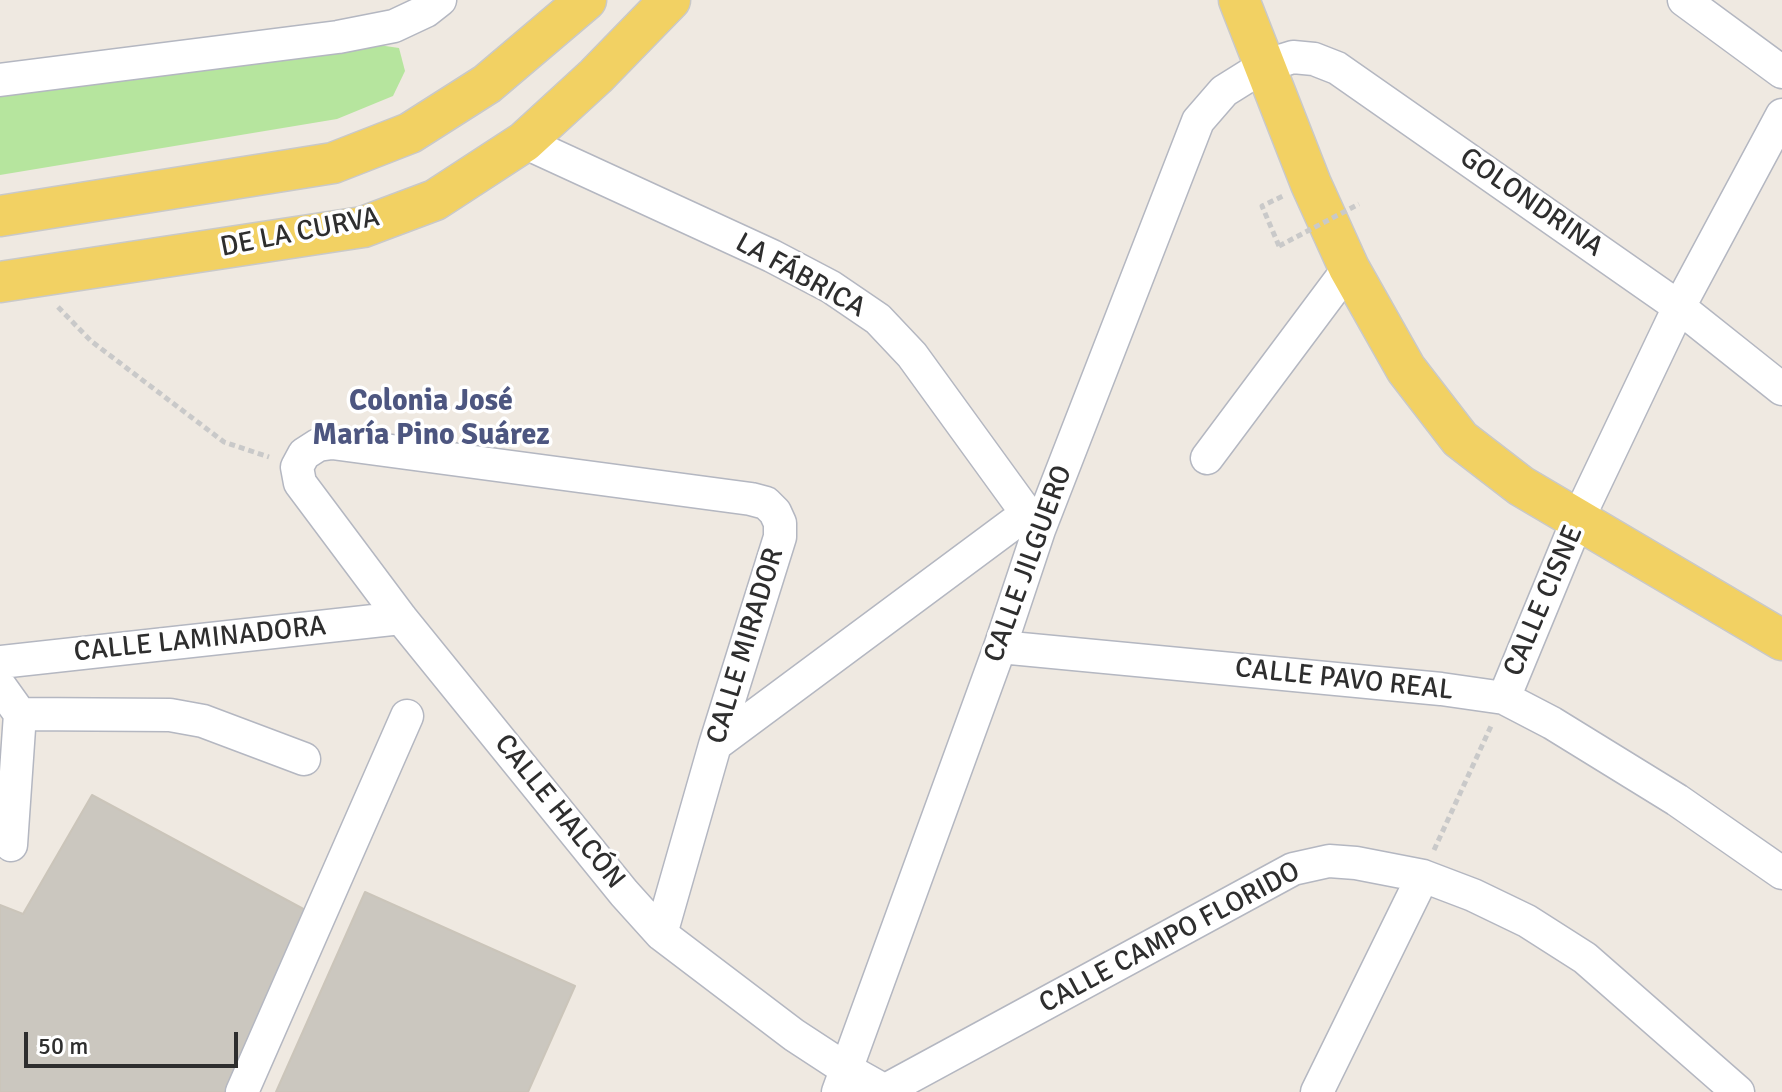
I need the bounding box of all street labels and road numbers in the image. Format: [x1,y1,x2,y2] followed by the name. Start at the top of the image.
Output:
[1453,141,1609,265] street label: GOLONDRINA
[218,201,382,265] street label: DE LA CURVA
[729,226,871,326] street label: LA FÁBRICA
[978,461,1080,667] street label: CALLE JILGUERO
[1497,521,1591,681] street label: CALLE CISNE
[700,544,792,748] street label: CALLE MIRADOR
[72,610,328,670] street label: CALLE LAMINADORA
[1233,652,1455,708] street label: CALLE PAVO REAL
[487,728,631,896] street label: CALLE HALCÓN
[1034,855,1306,1021] street label: CALLE CAMPO FLORIDO

